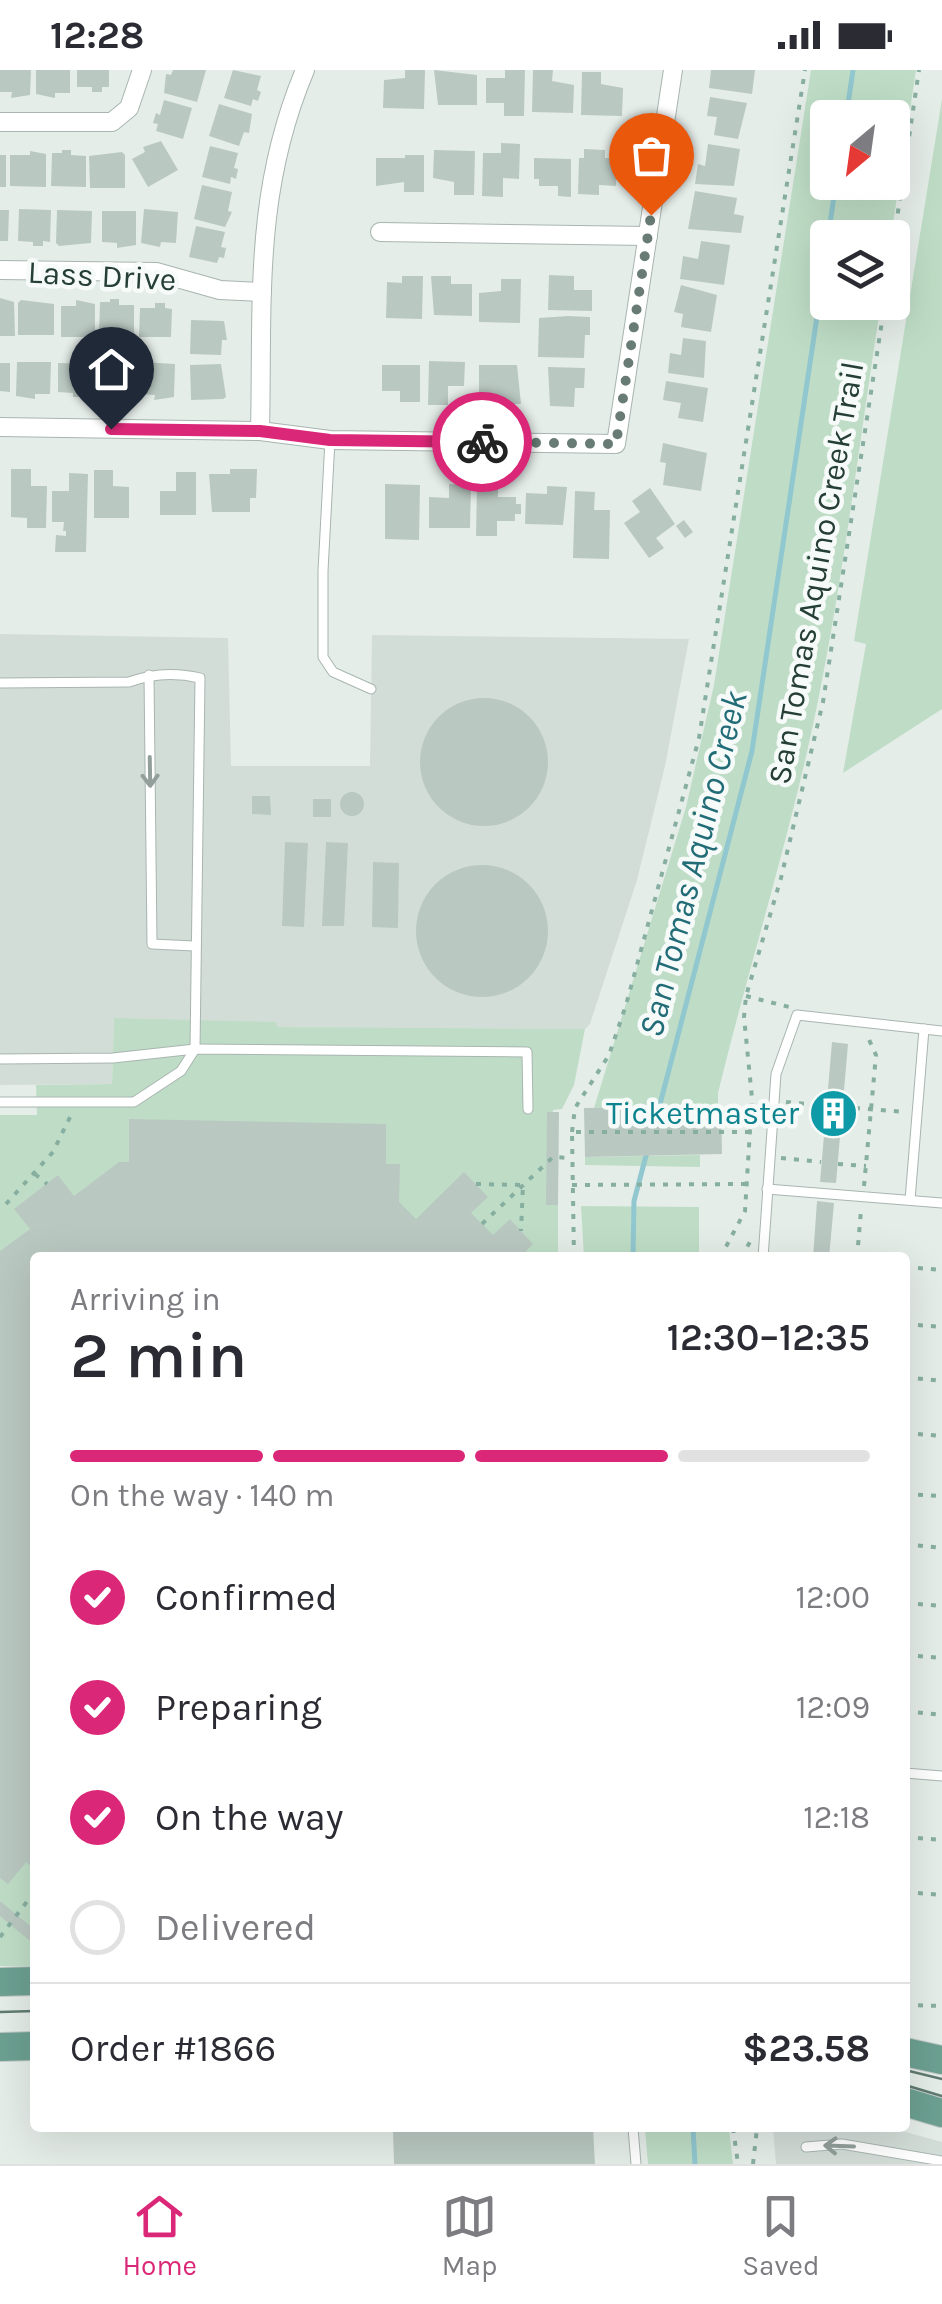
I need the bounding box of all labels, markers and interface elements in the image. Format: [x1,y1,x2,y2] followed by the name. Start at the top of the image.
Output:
[50,13,144,58] text: 12:28
[810,100,910,200] north arrow
[810,100,910,320] map controls
[609,113,694,216] pin
[624,128,679,183] icon: bag
[810,220,910,320] button: layers
[27,254,177,298] street label: Lass Drive
[69,327,154,430] pin
[84,342,139,397] icon: home
[761,359,871,787] street label: San Tomas Aquino Creek Trail
[432,392,532,492] courier
[455,415,510,470] icon: bike
[630,687,756,1041] water label: San Tomas Aquino Creek
[140,756,160,788] one-way arrow
[808,1087,860,1139] building icon: Ticketmaster
[606,1095,799,1132] place label: Ticketmaster
[70,1281,221,1318] text: Arriving in
[667,1315,870,1360] text: 12:30–12:35
[70,1317,247,1393] text: 2 min
[70,1477,335,1514] text: On the way · 140 m
[70,1570,125,1625] icon: check
[155,1575,338,1620] text: Confirmed
[796,1579,870,1616] text: 12:00
[70,1680,125,1735] icon: check
[155,1685,322,1730] text: Preparing
[796,1689,870,1726] text: 12:09
[70,1790,125,1845] icon: check
[155,1795,343,1840] text: On the way
[803,1799,870,1836] text: 12:18
[155,1905,316,1950] text: Delivered
[70,2026,276,2071] text: Order #1866
[742,2026,870,2071] text: $23.58
[824,2136,856,2155] one-way arrow
[122,2189,197,2282] tab: Home
[442,2189,497,2282] tab: Map
[742,2189,820,2282] tab: Saved

